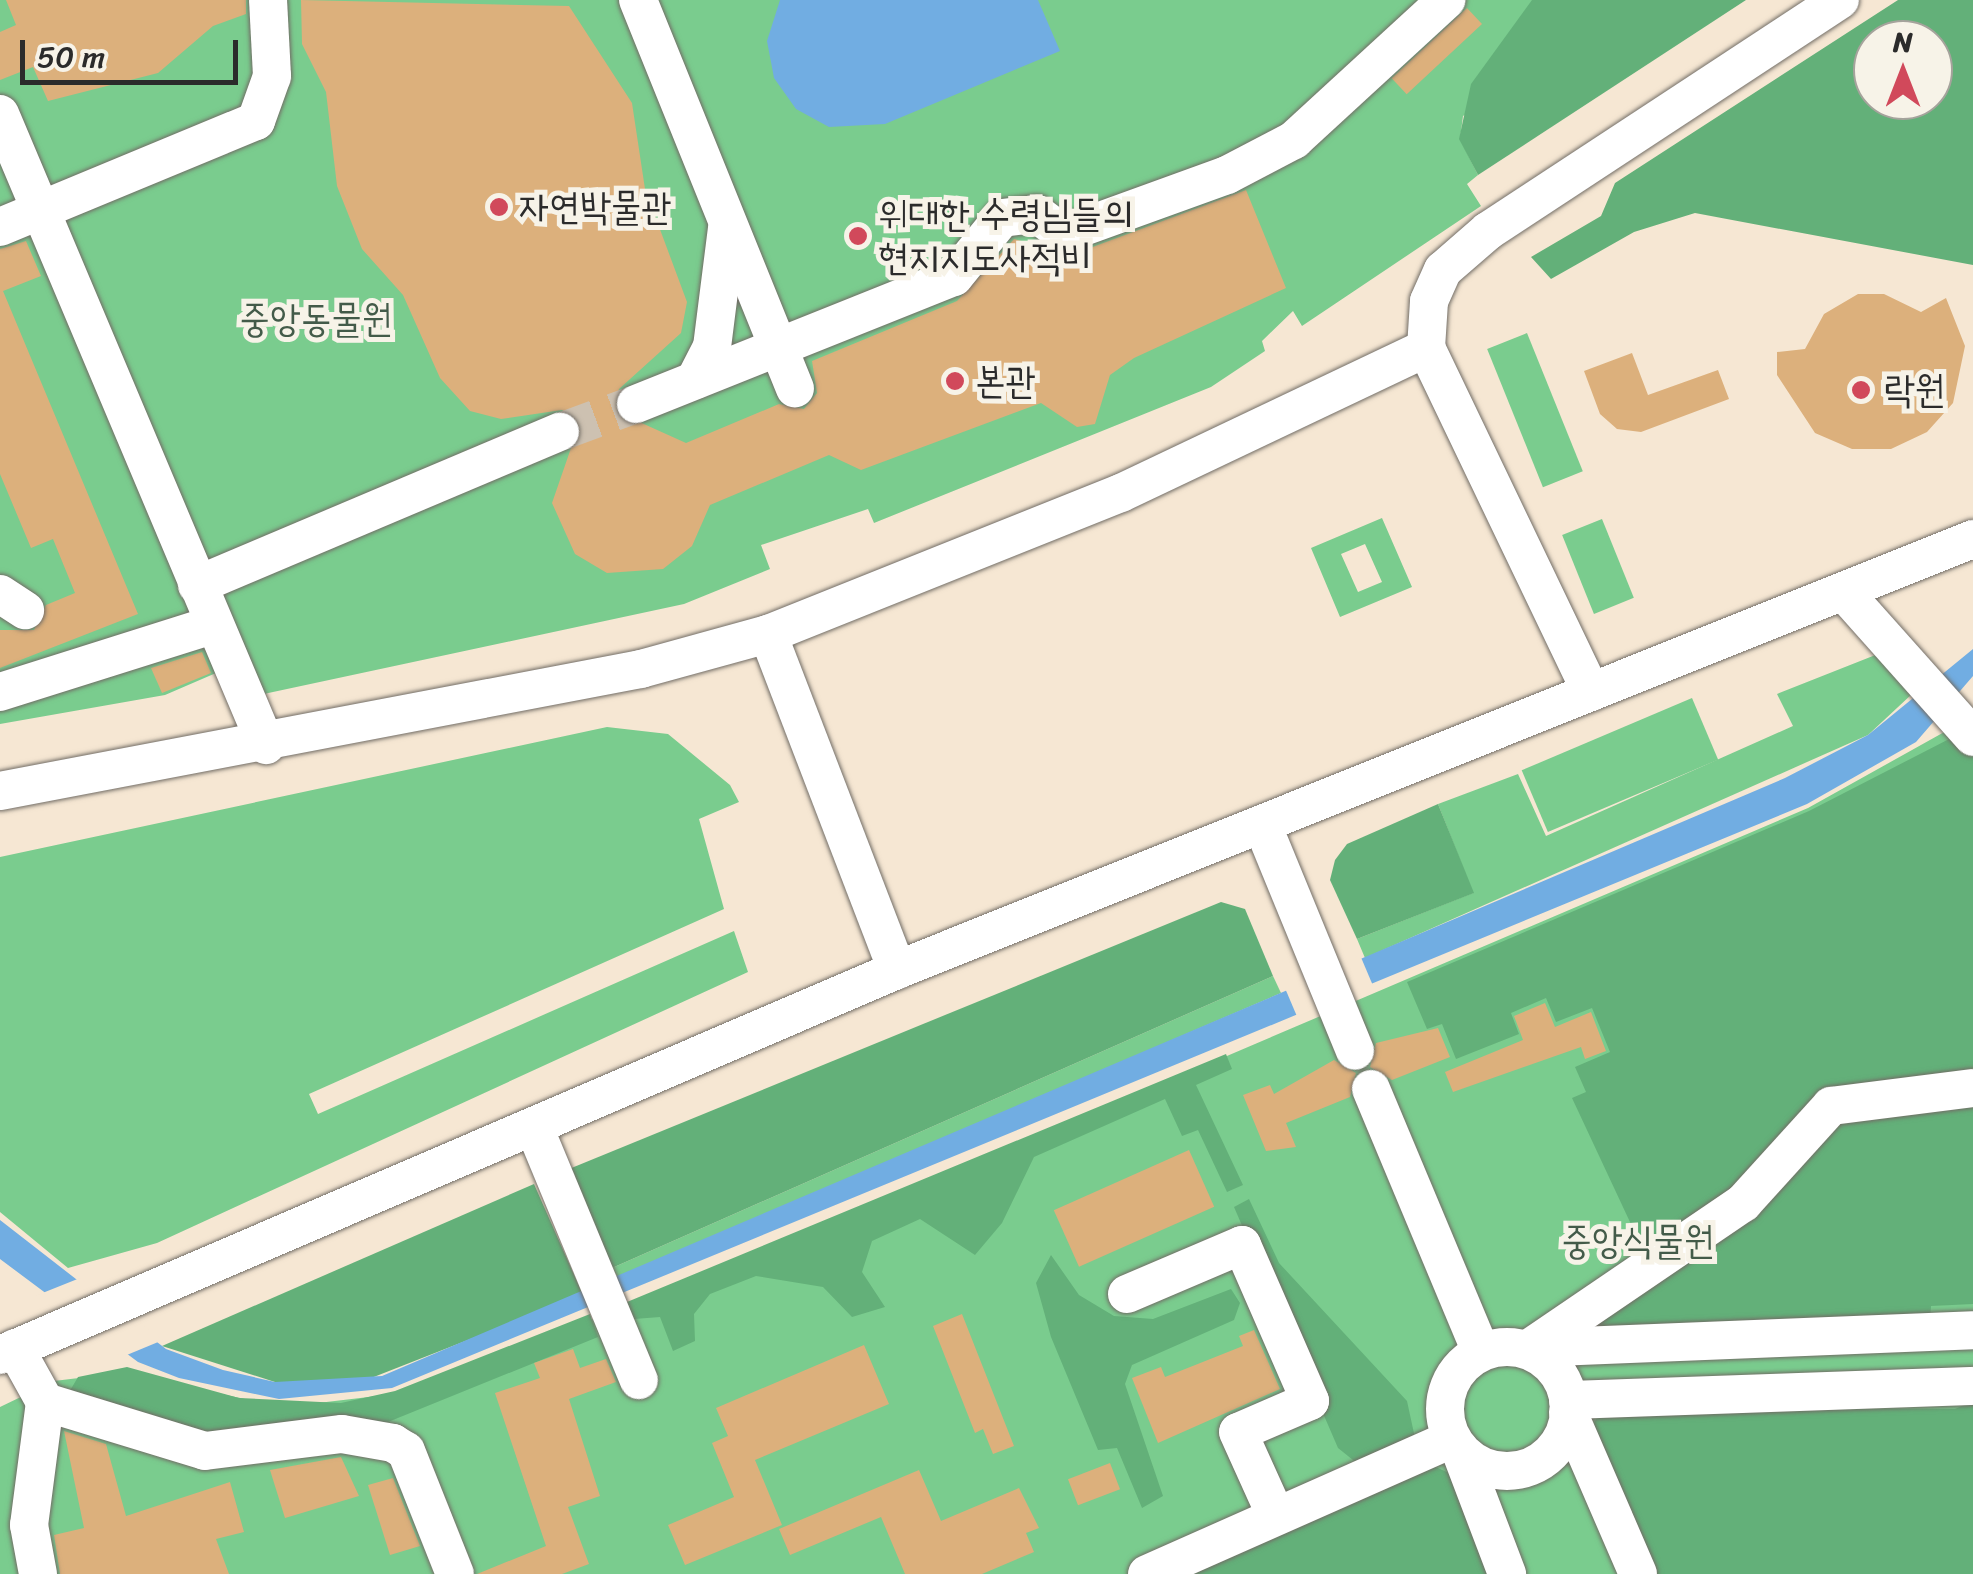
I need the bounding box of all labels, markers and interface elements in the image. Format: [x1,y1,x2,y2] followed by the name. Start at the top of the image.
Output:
[1893,17,1913,66] text: N
[25,20,242,82] scale bar
[1853,20,1953,120] north arrow
[37,30,105,84] text: 50 m
[519,184,672,230] place label: 자연박물관
[878,191,1133,280] place label: 위대한 수령님들의 현지지도사적비
[488,196,510,218] marker: 자연박물관
[847,225,869,247] marker: 위대한 수령님들의 현지지도사적비
[240,296,392,342] park label: 중앙동물원
[975,358,1036,404] place label: 본관
[1884,367,1945,413] place label: 락원
[944,370,966,392] marker: 본관
[1848,377,1874,403] marker: 락원
[1562,1218,1714,1264] park label: 중앙식물원

